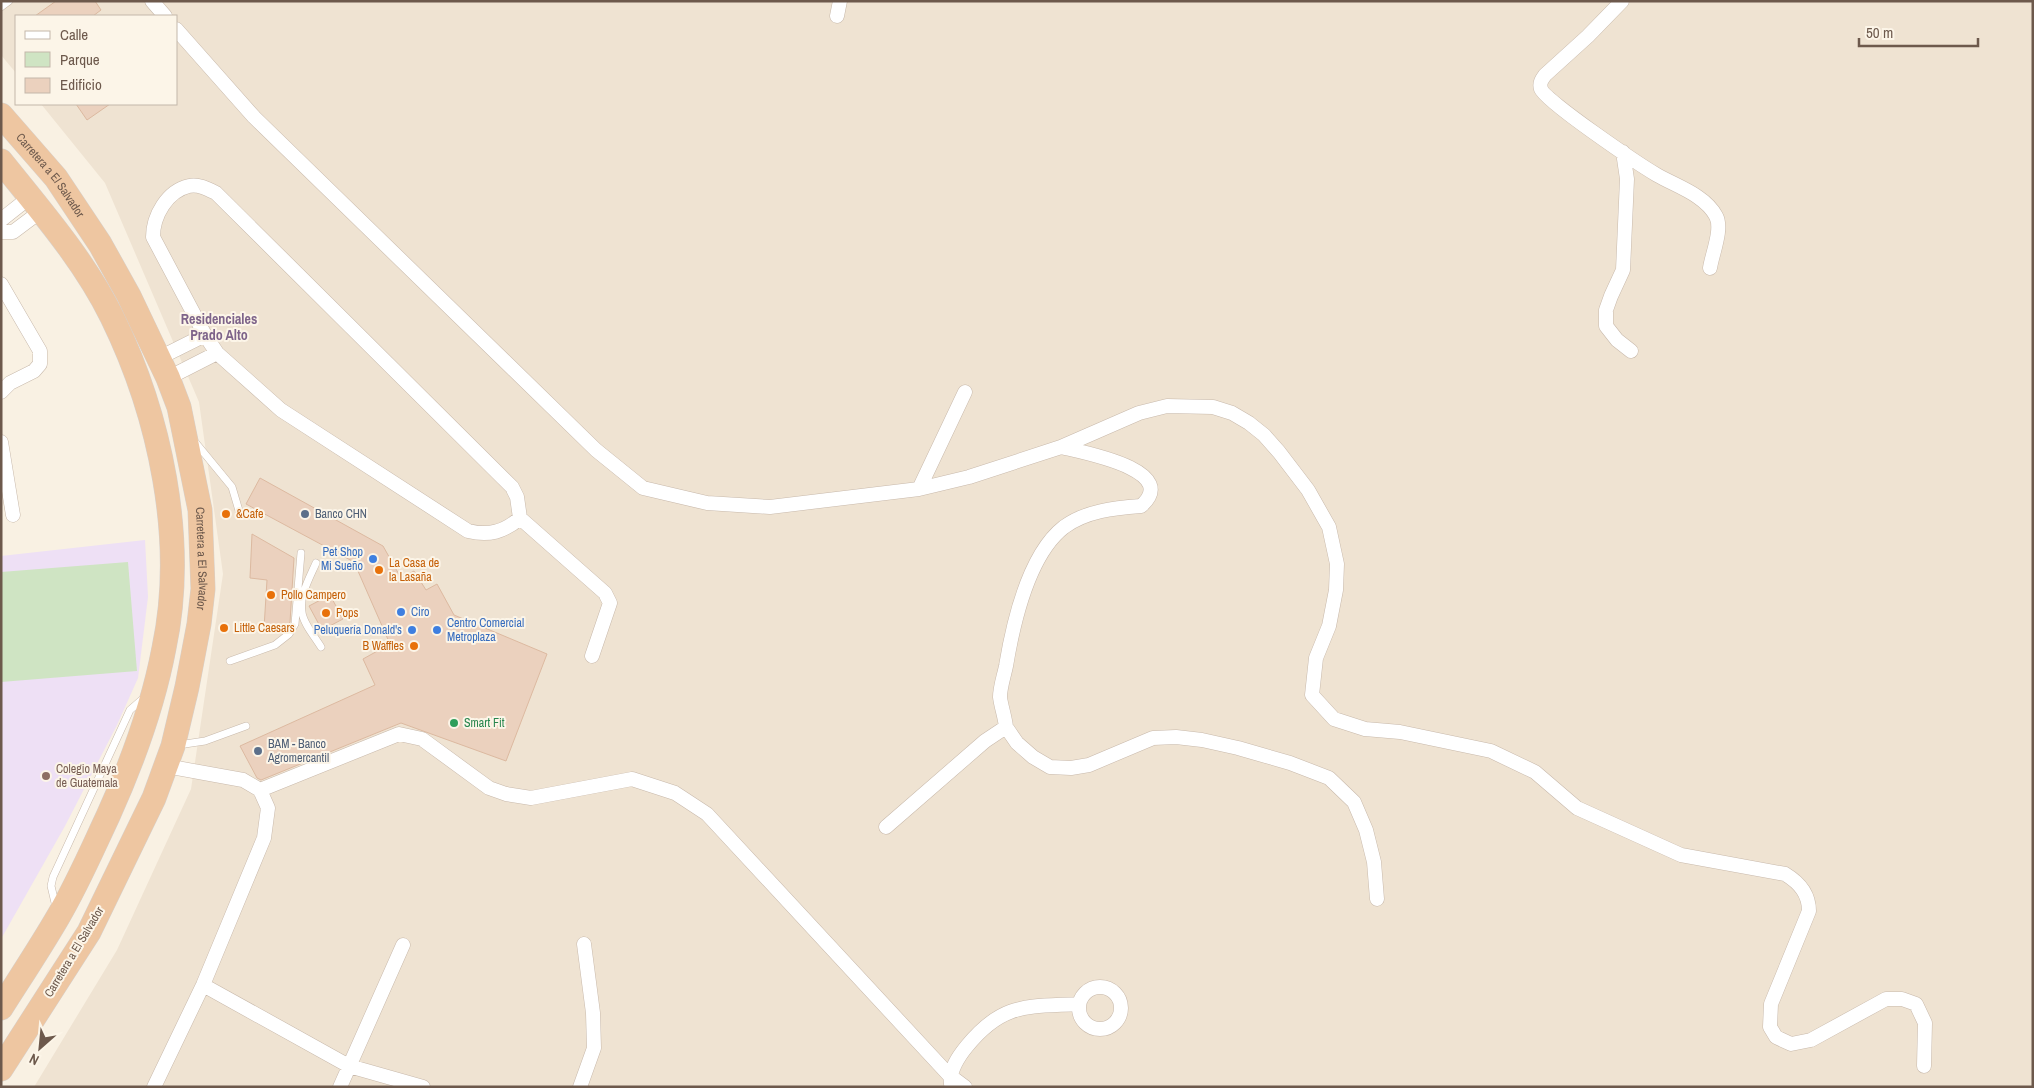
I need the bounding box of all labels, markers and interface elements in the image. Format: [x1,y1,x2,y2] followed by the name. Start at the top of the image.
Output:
[15,15,178,105] legend
[1859,15,1978,47] scale bar
[1866,22,1893,43] text: 50 m
[60,24,88,45] text: Calle
[60,49,100,70] text: Parque
[60,74,102,95] text: Edificio
[12,130,89,221] street label: Carretera a El Salvador
[181,310,257,344] district label: Residenciales Prado Alto
[236,506,263,522] place label: &Cafe
[315,506,367,522] place label: Banco CHN
[192,507,211,612] street label: Carretera a El Salvador
[220,508,232,520] marker: &Cafe
[299,508,311,520] marker: Banco CHN
[321,544,363,574] place label: Pet Shop Mi Sueño
[367,553,379,565] marker: Pet Shop Mi Sueño
[389,555,439,585] place label: La Casa de la Lasaña
[373,564,385,576] marker: La Casa de la Lasaña
[281,587,346,603] place label: Pollo Campero
[265,589,277,601] marker: Pollo Campero
[411,604,430,620] place label: Ciro
[336,605,359,621] place label: Pops
[395,606,407,618] marker: Ciro
[320,607,332,619] marker: Pops
[447,615,524,645] place label: Centro Comercial Metroplaza
[234,620,295,636] place label: Little Caesars
[218,622,230,634] marker: Little Caesars
[314,622,402,638] place label: Peluquería Donald's
[406,624,418,636] marker: Peluquería Donald's
[431,624,443,636] marker: Centro Comercial Metroplaza
[362,638,404,654] place label: B Waffles
[408,640,420,652] marker: B Waffles
[464,715,505,731] place label: Smart Fit
[448,717,460,729] marker: Smart Fit
[267,736,329,766] place label: BAM - Banco Agromercantil
[252,745,264,757] marker: BAM - Banco Agromercantil
[56,761,118,791] place label: Colegio Maya de Guatemala
[40,770,52,782] marker: Colegio Maya de Guatemala
[41,903,108,1000] street label: Carretera a El Salvador
[15,1023,65,1073] north arrow
[26,1050,42,1069] text: N

